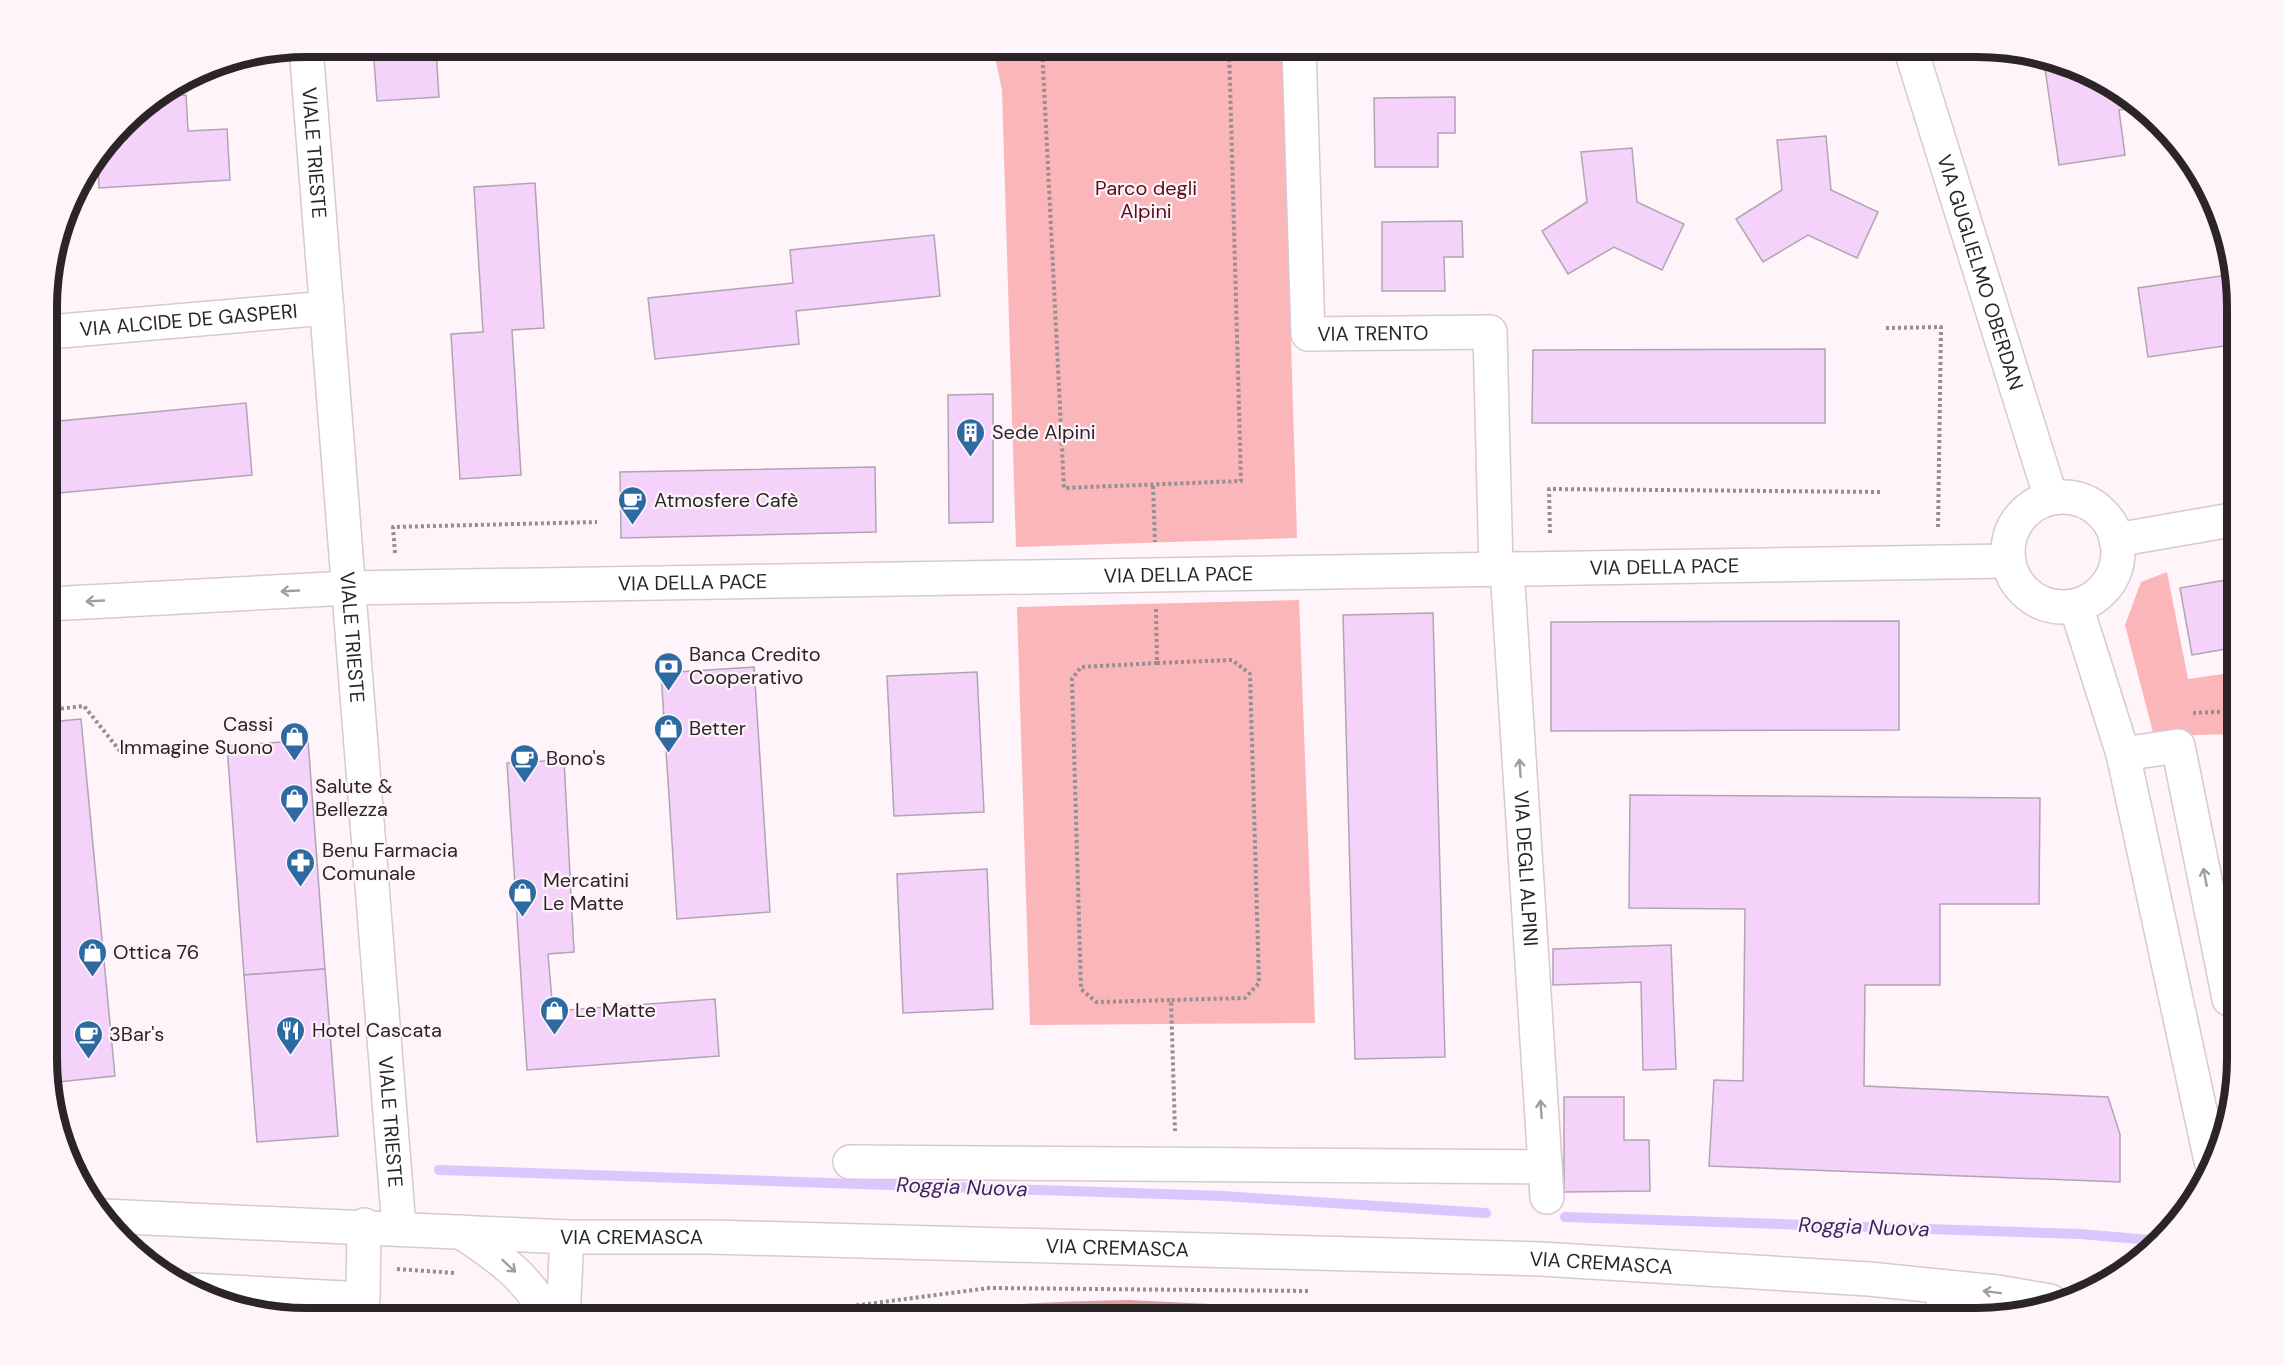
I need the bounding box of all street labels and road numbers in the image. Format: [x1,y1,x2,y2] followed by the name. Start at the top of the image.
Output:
[296,86,332,219] street label: VIALE TRIESTE
[1931,151,2029,393] street label: VIA GUGLIELMO OBERDAN
[78,298,299,342] street label: VIA ALCIDE DE GASPERI
[1317,320,1428,347] street label: VIA TRENTO
[1589,552,1739,581] street label: VIA DELLA PACE
[1104,560,1253,589] street label: VIA DELLA PACE
[618,568,767,597] street label: VIA DELLA PACE
[334,571,371,704] street label: VIALE TRIESTE
[1508,790,1544,947] street label: VIA DEGLI ALPINI
[373,1055,409,1188] street label: VIALE TRIESTE
[559,1224,703,1250] street label: VIA CREMASCA
[1045,1233,1189,1263] street label: VIA CREMASCA
[1529,1246,1673,1280] street label: VIA CREMASCA

